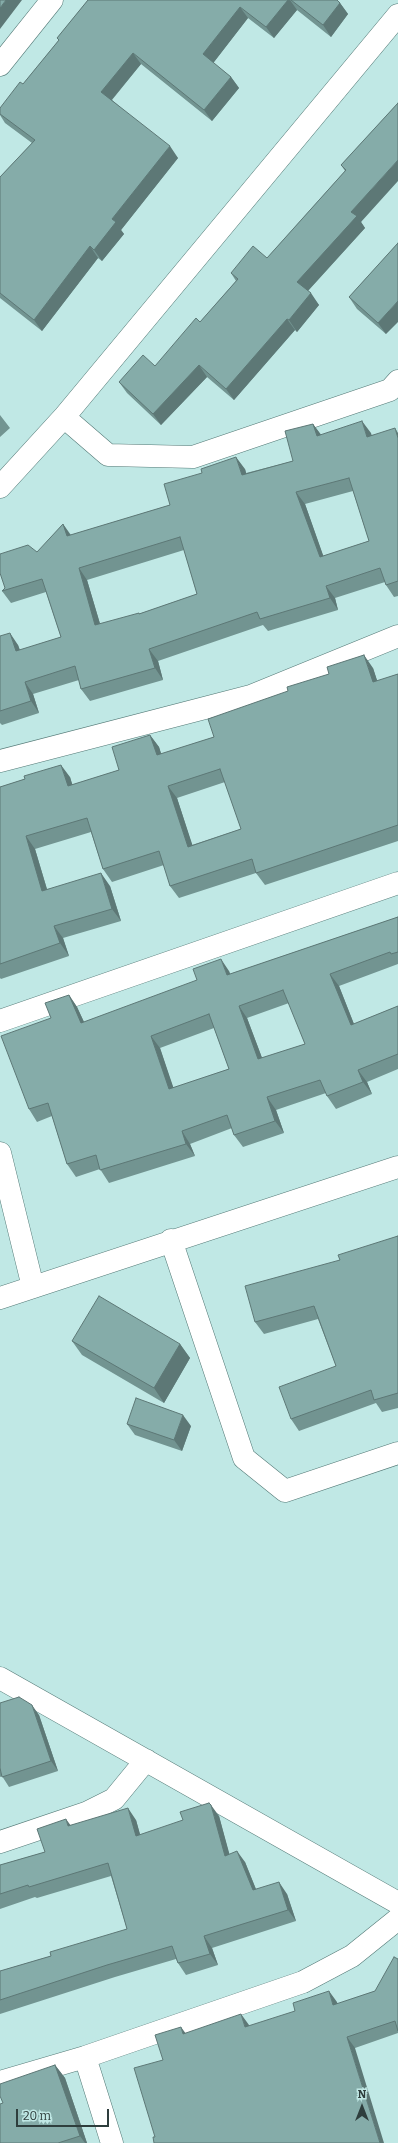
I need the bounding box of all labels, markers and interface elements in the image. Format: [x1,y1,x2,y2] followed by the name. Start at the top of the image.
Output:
[342,2087,382,2127] north arrow
[358,2088,366,2101] text: N
[18,2101,111,2127] scale bar
[23,2109,51,2123] text: 20 m

